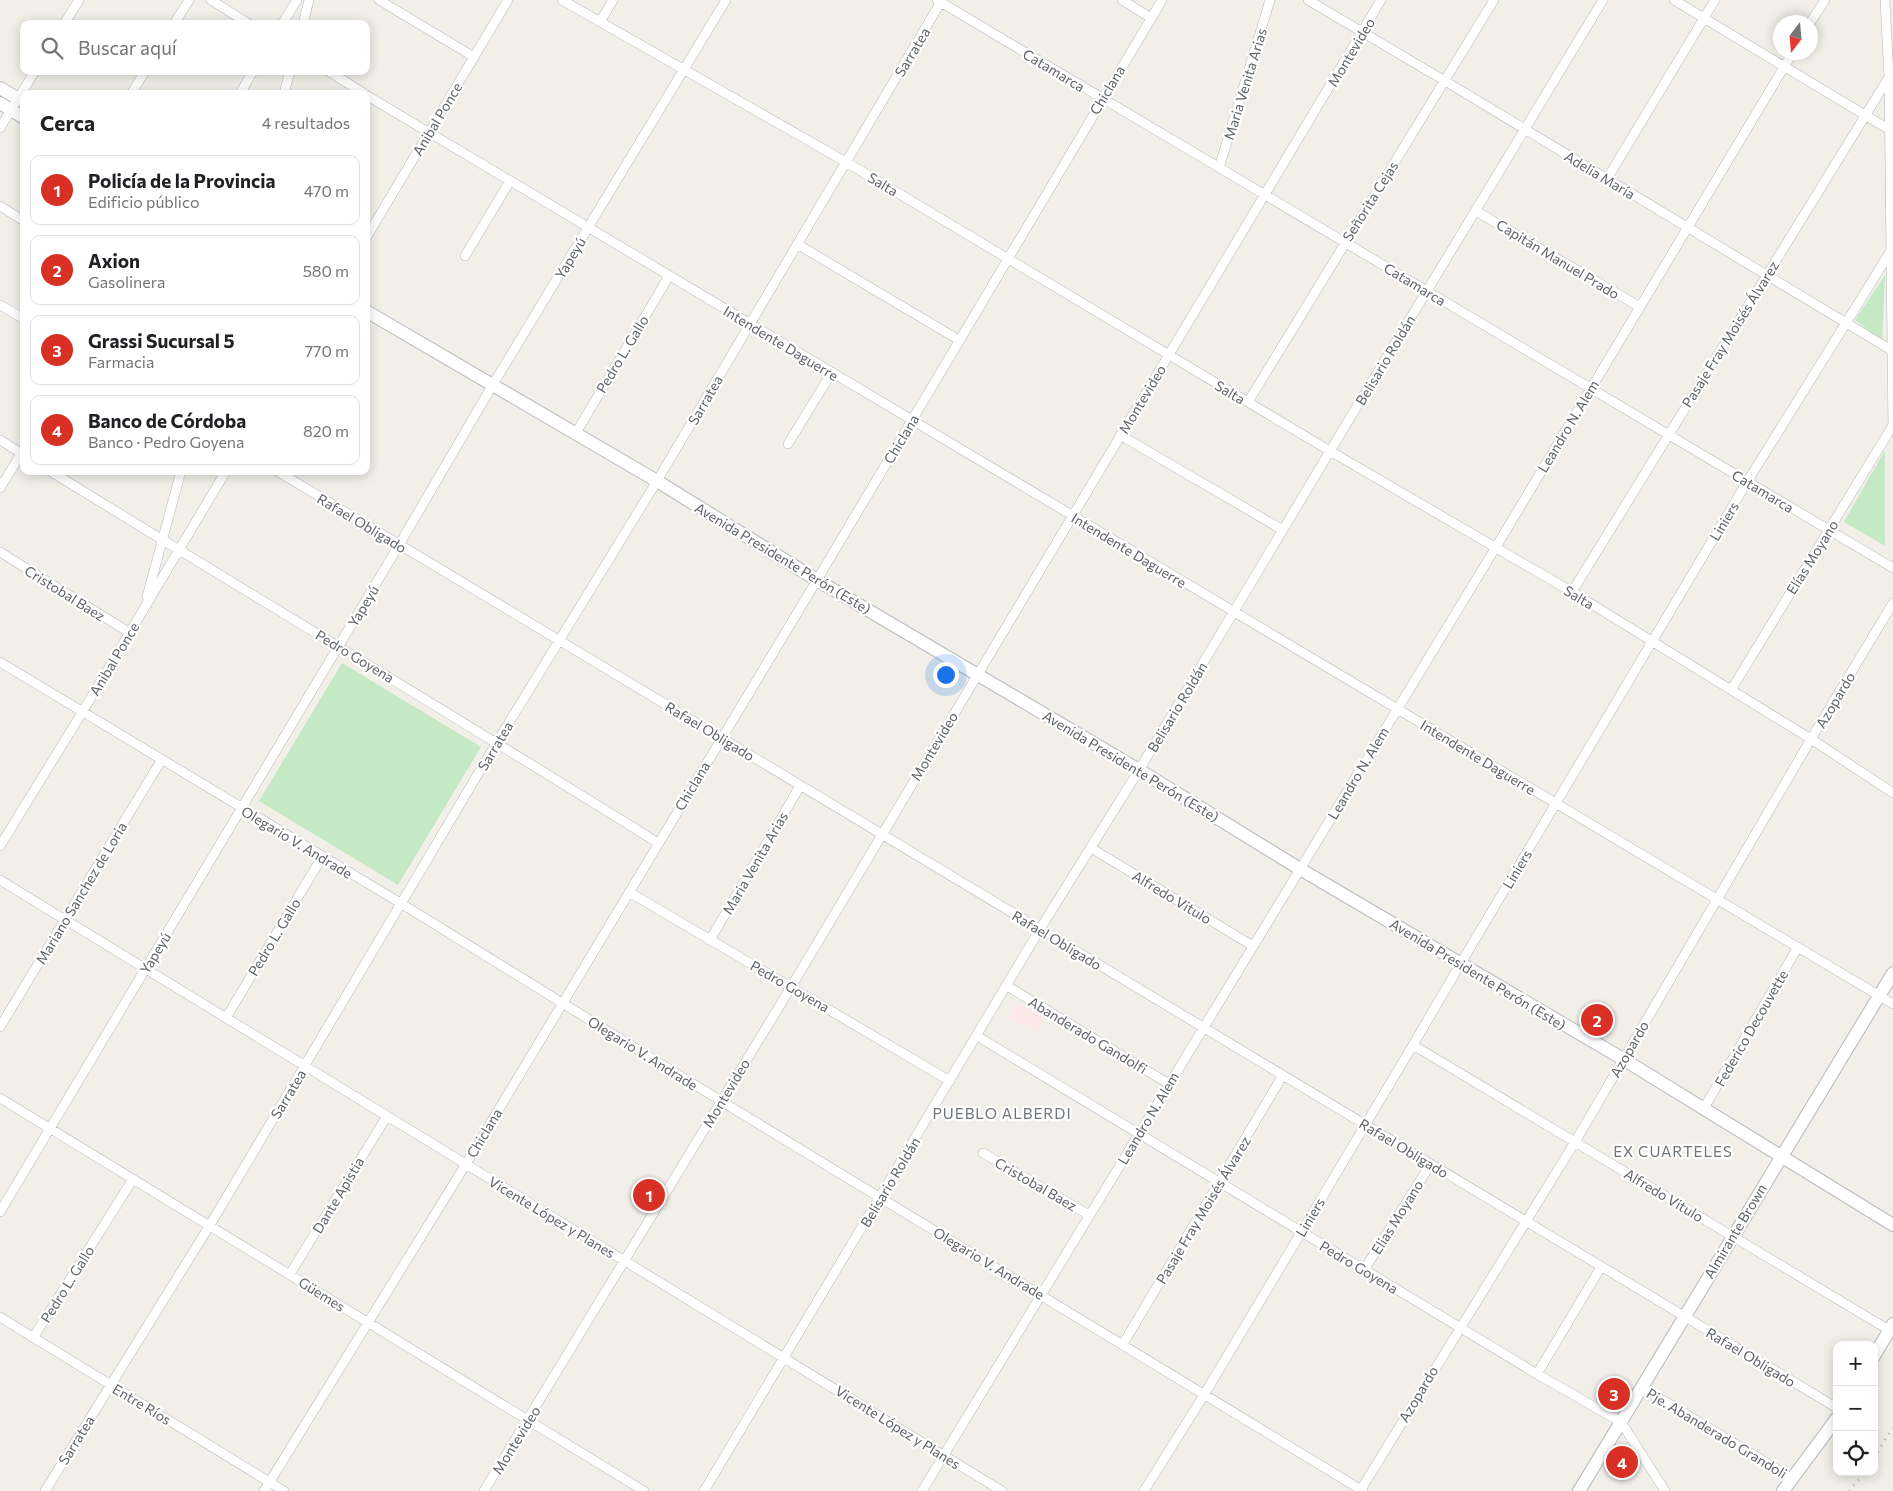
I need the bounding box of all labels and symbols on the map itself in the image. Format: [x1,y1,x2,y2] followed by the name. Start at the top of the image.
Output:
[1324,15,1378,89] street label: Montevideo
[1773,15,1818,60] north arrow
[891,24,933,80] street label: Sarratea
[1220,26,1270,142] street label: Maria Venita Arias
[1020,45,1088,95] street label: Catamarca
[1086,62,1128,118] street label: Chiclana
[409,79,465,159] street label: Anibal Ponce
[1562,147,1638,203] street label: Adelia María
[1339,158,1401,244] street label: Señorita Cejas
[865,168,901,200] street label: Salta
[1493,216,1623,302] street label: Capitán Manuel Prado
[551,234,589,282] street label: Yapeyú
[1678,258,1782,410] street label: Pasaje Fray Moisés Álvarez
[1381,259,1449,309] street label: Catamarca
[721,302,841,384] street label: Intendente Daguerre
[592,312,652,396] street label: Pedro L. Gallo
[1352,312,1418,408] street label: Belisario Roldán
[1115,362,1169,436] street label: Montevideo
[684,372,726,428] street label: Sarratea
[1212,376,1248,408] street label: Salta
[1534,377,1602,475] street label: Leandro N. Alem
[880,411,922,467] street label: Chiclana
[1729,466,1797,516] street label: Catamarca
[314,490,410,556] street label: Rafael Obligado
[1706,498,1742,544] street label: Liniers
[692,499,874,617] street label: Avenida Presidente Perón (Este)
[1069,509,1189,591] street label: Intendente Daguerre
[1782,517,1842,597] street label: Elías Moyano
[22,562,108,625] street label: Cristobal Baez
[1561,581,1597,613] street label: Salta
[344,582,382,630] street label: Yapeyú
[86,619,142,699] street label: Anibal Ponce
[313,626,397,686] street label: Pedro Goyena
[1144,659,1210,755] street label: Belisario Roldán
[933,662,959,688] your location
[1812,669,1858,731] street label: Azopardo
[662,698,758,764] street label: Rafael Obligado
[1040,707,1222,825] street label: Avenida Presidente Perón (Este)
[907,709,961,783] street label: Montevideo
[1418,716,1538,798] street label: Intendente Daguerre
[474,718,516,774] street label: Sarratea
[1324,724,1392,822] street label: Leandro N. Alem
[671,758,713,814] street label: Chiclana
[239,802,355,882] street label: Olegario V. Andrade
[719,809,791,917] street label: Maria Venita Arias
[32,819,130,967] street label: Mariano Sanchez de Loria
[1499,846,1535,892] street label: Liniers
[1129,867,1215,927] street label: Alfredo Vitulo
[244,895,304,979] street label: Pedro L. Gallo
[1009,907,1105,973] street label: Rafael Obligado
[1387,915,1569,1033] street label: Avenida Presidente Perón (Este)
[136,929,174,977] street label: Yapeyú
[747,957,833,1015] street label: Pedro Goyena
[1711,967,1791,1089] street label: Federico Decouvette
[1026,993,1150,1077] street label: Abanderado Gandolfi
[1581,1001,1613,1039] pin: 2
[585,1012,701,1094] street label: Olegario V. Andrade
[1606,1018,1652,1080] street label: Azopardo
[699,1056,753,1130] street label: Montevideo
[267,1066,309,1122] street label: Sarratea
[1114,1069,1182,1167] street label: Leandro N. Alem
[932,1104,1072,1122] district label: PUEBLO ALBERDI
[463,1105,505,1161] street label: Chiclana
[1356,1115,1452,1181] street label: Rafael Obligado
[1152,1133,1254,1287] street label: Pasaje Fray Moisés Álvarez
[857,1134,923,1230] street label: Belisario Roldán
[1613,1142,1733,1160] district label: EX CUARTELES
[309,1154,367,1236] street label: Dante Apistia
[992,1154,1080,1214] street label: Cristobal Baez
[1621,1165,1707,1225] street label: Alfredo Vitulo
[486,1173,618,1261] street label: Vicente López y Planes
[633,1176,665,1214] pin: 1
[1367,1177,1427,1257] street label: Elias Moyano
[1700,1181,1770,1281] street label: Almirante Brown
[1292,1194,1328,1240] street label: Liniers
[931,1223,1047,1303] street label: Olegario V. Andrade
[1317,1237,1401,1297] street label: Pedro Goyena
[37,1242,97,1326] street label: Pedro L. Gallo
[296,1273,348,1315] street label: Güemes
[1703,1324,1799,1390] street label: Rafael Obligado
[1395,1363,1441,1425] street label: Azopardo
[1598,1375,1630,1413] pin: 3
[110,1380,174,1428] street label: Entre Ríos
[832,1382,964,1472] street label: Vicente López y Planes
[1644,1384,1790,1482] street label: Pje. Abanderado Grandoli
[488,1403,544,1477] street label: Montevideo
[54,1412,98,1468] street label: Sarratea
[1606,1443,1638,1481] pin: 4

